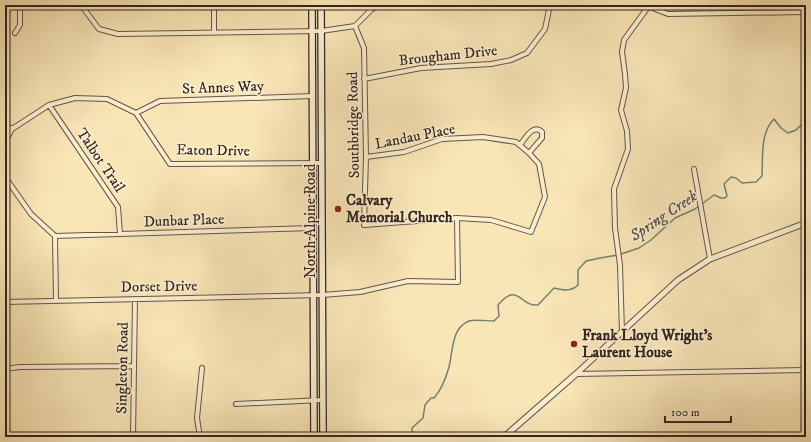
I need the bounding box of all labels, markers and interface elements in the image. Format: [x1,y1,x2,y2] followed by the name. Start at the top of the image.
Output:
[398,41,498,70] street label: Brougham Drive
[343,71,364,179] street label: Southbridge Road
[182,77,265,98] street label: St Annes Way
[373,119,457,154] street label: Landau Place
[72,125,129,196] street label: Talbot Trail
[176,140,250,161] street label: Eaton Drive
[301,163,320,278] street label: North Alpine Road
[625,186,701,246] water label: Spring Creek
[346,191,453,227] place label: Calvary Memorial Church
[333,204,343,214] marker: Calvary Memorial Church
[143,210,225,231] street label: Dunbar Place
[121,276,197,297] street label: Dorset Drive
[112,321,133,414] street label: Singleton Road
[582,326,712,362] place label: Frank Lloyd Wright's Laurent House
[569,339,579,349] marker: Frank Lloyd Wright's Laurent House
[665,398,731,424] scale bar
[671,405,700,420] text: 100 m

